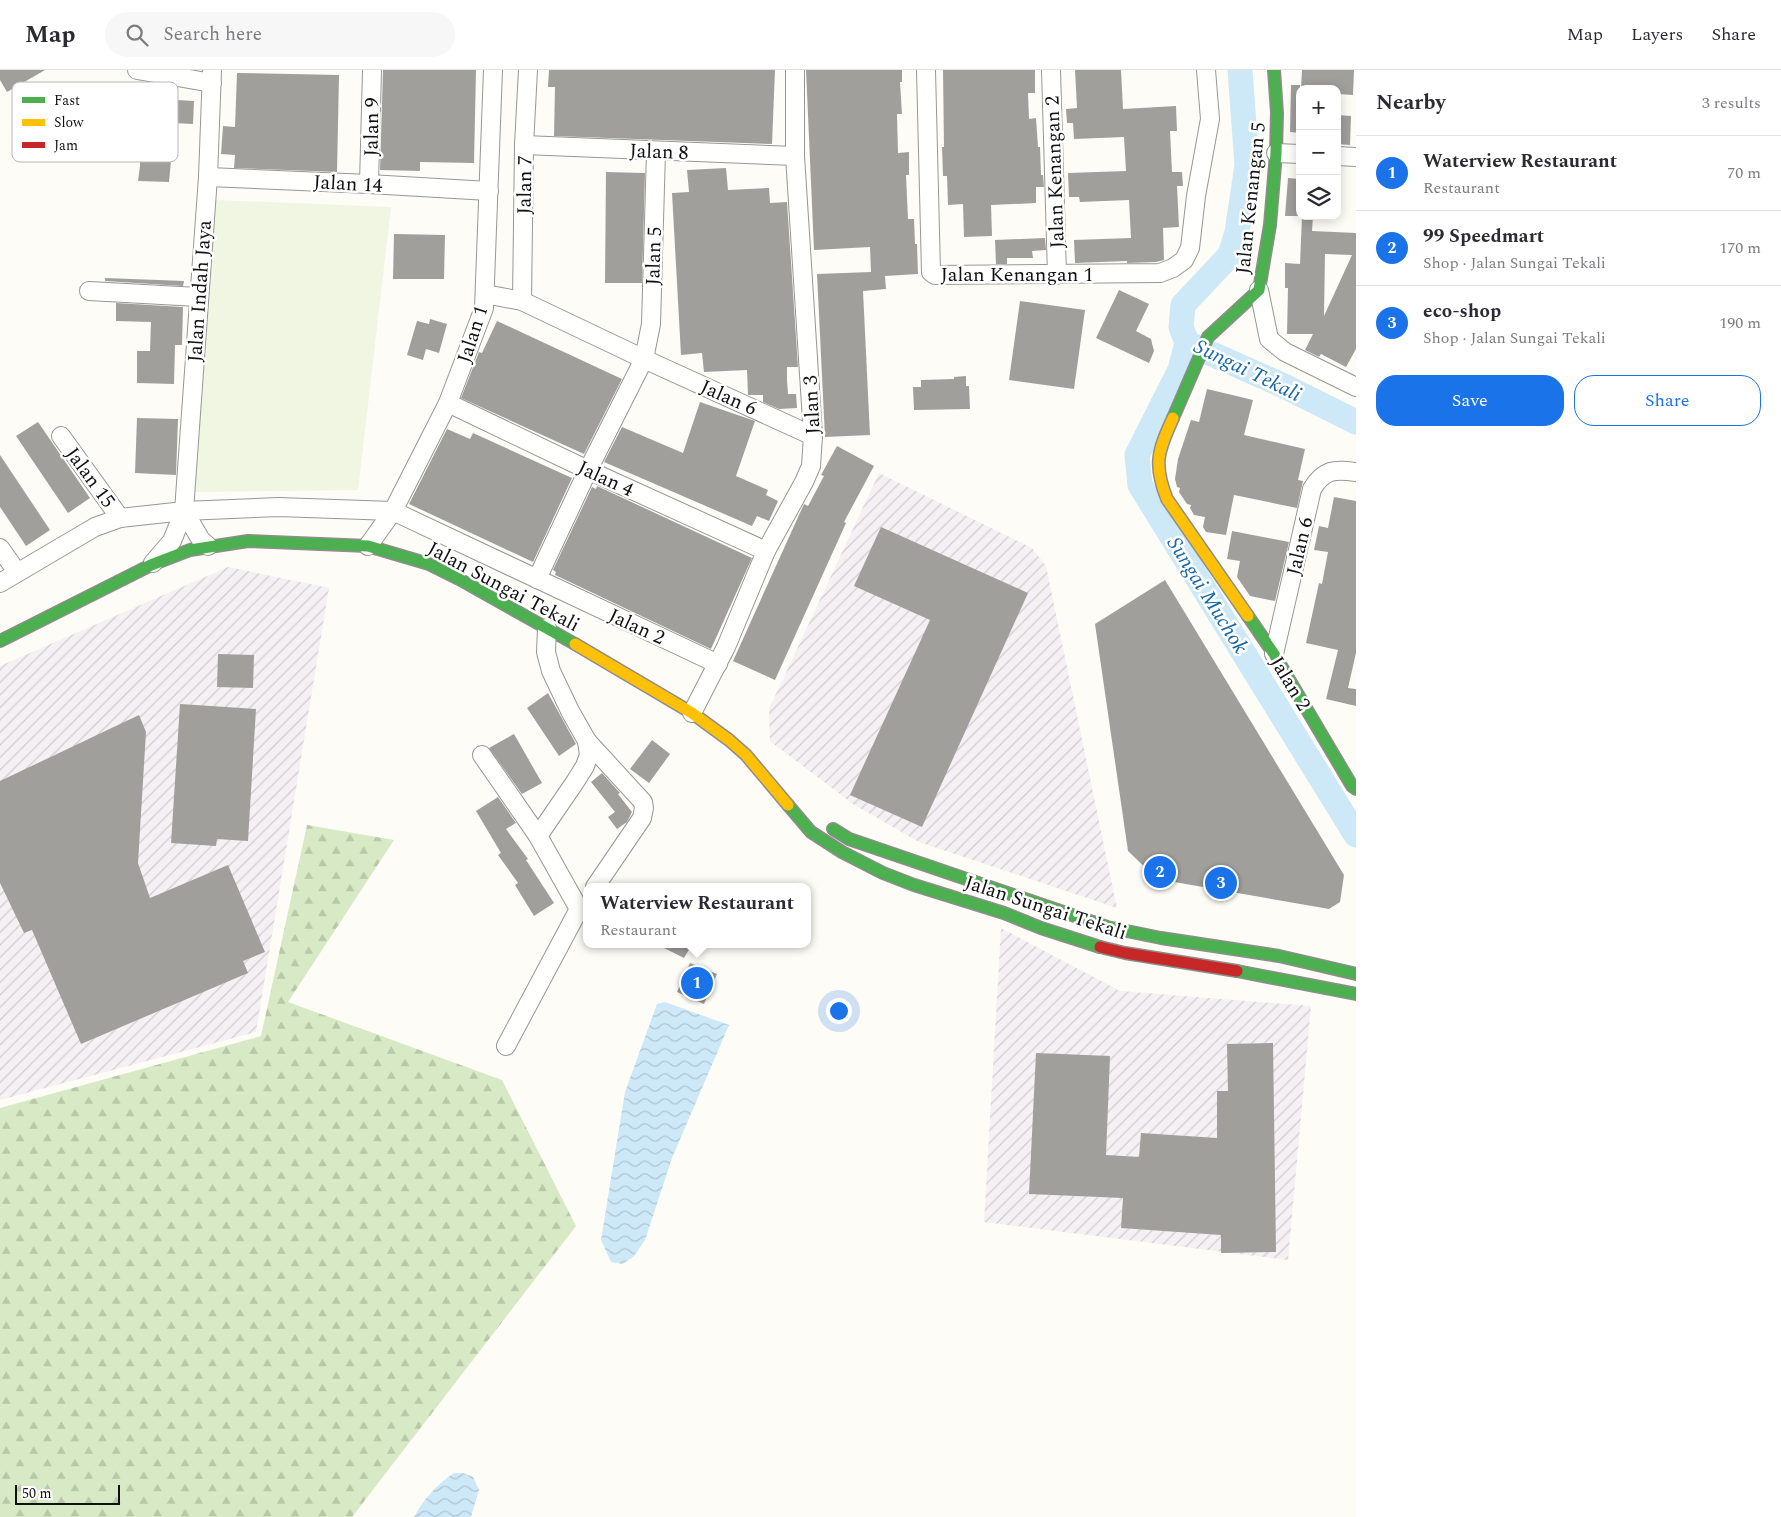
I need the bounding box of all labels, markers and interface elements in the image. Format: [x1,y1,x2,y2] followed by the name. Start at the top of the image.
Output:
[105,12,455,57] search box
[25,17,75,53] text: Map
[163,20,262,49] text: Search here
[123,21,151,49] icon: search
[1567,21,1603,48] text: Map
[1631,21,1683,48] text: Layers
[1711,21,1756,48] text: Share
[12,82,178,162] legend
[1296,85,1341,220] map controls
[1296,85,1341,130] button: +
[1376,87,1446,119] text: Nearby
[54,90,80,111] text: Fast
[1702,91,1761,115] text: 3 results
[1037,95,1073,249] street label: Jalan Kenangan 2
[356,97,388,157] street label: Jalan 9
[54,112,84,133] text: Slow
[1228,121,1274,276] street label: Jalan Kenangan 5
[1296,130,1341,175] button: −
[54,135,78,156] text: Jam
[629,136,689,168] street label: Jalan 8
[1423,147,1617,176] text: Waterview Restaurant
[509,155,541,215] street label: Jalan 7
[1388,161,1396,185] text: 1
[1727,161,1761,185] text: 70 m
[313,167,383,201] street label: Jalan 14
[1296,175,1341,220] button: layers
[1423,176,1500,200] text: Restaurant
[180,219,220,363] street label: Jalan Indah Jaya
[1423,222,1544,251] text: 99 Speedmart
[638,226,670,286] street label: Jalan 5
[1388,236,1396,260] text: 2
[1719,236,1761,260] text: 170 m
[1423,251,1606,275] text: Shop · Jalan Sungai Tekali
[941,260,1093,290] street label: Jalan Kenangan 1
[1423,297,1501,326] text: eco-shop
[450,302,496,367] street label: Jalan 1
[1388,311,1396,335] text: 3
[1719,311,1761,335] text: 190 m
[1423,326,1606,350] text: Shop · Jalan Sungai Tekali
[1188,331,1307,411] water label: Sungai Tekali
[695,372,762,424] street label: Jalan 6
[795,375,829,435] street label: Jalan 3
[1376,375,1564,426] button: Save
[1574,375,1761,426] button: Share
[58,441,123,514] street label: Jalan 15
[572,453,639,505] street label: Jalan 4
[1279,514,1321,578] street label: Jalan 6
[1158,531,1256,661] water label: Sungai Muchok
[422,534,585,640] street label: Jalan Sungai Tekali
[603,601,670,653] street label: Jalan 2
[1262,650,1318,717] street label: Jalan 2
[1144,853,1176,891] pin: 2
[1205,864,1237,902] pin: 3
[961,868,1131,948] street label: Jalan Sungai Tekali
[583,883,811,948] popup
[600,889,794,918] text: Waterview Restaurant
[600,918,677,942] text: Restaurant
[681,964,713,1002] pin: 1
[826,998,852,1024] your location
[15,1482,120,1505] scale bar
[22,1483,52,1504] text: 50 m

